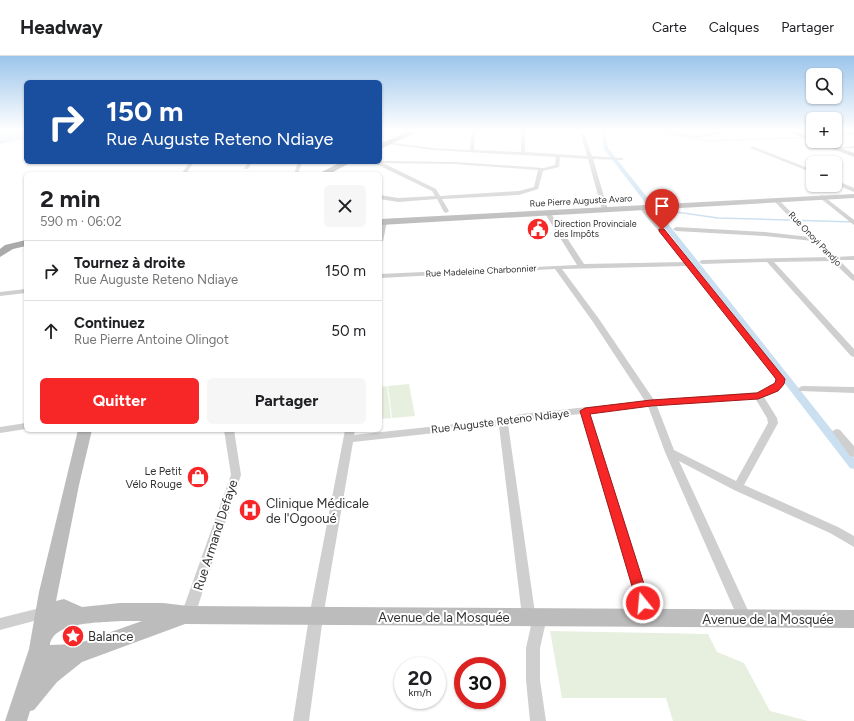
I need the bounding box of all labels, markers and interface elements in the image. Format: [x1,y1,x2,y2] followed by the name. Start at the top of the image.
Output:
[20,16,103,39] text: Headway
[652,19,687,36] text: Carte
[709,19,759,36] text: Calques
[781,19,834,36] text: Partager
[806,68,842,192] map controls
[806,68,842,104] button: search
[106,94,183,128] text: 150 m
[40,96,92,148] icon: right
[806,112,842,148] button: +
[106,128,333,150] text: Rue Auguste Reteno Ndiaye
[806,156,842,192] button: −
[40,184,100,213] text: 2 min
[324,185,366,227] button: close
[645,189,679,230] pin
[529,192,633,209] street label: Rue Pierre Auguste Avaro
[651,195,673,217] icon: arrive
[787,209,844,268] street label: Rue Onoyi Pandjo
[40,214,122,229] text: 590 m · 06:02
[525,216,551,242] public building icon: Direction Provinciale des Impôts
[554,218,637,239] place label: Direction Provinciale des Impôts
[74,254,185,272] text: Tournez à droite
[40,260,62,282] icon: right
[325,262,366,280] text: 150 m
[425,262,537,279] street label: Rue Madeleine Charbonnier
[74,272,238,287] text: Rue Auguste Reteno Ndiaye
[74,314,145,332] text: Continuez
[40,320,62,342] icon: ahead
[331,322,366,340] text: 50 m
[74,332,229,347] text: Rue Pierre Antoine Olingot
[40,378,199,424] button: Quitter
[207,378,366,424] button: Partager
[430,407,570,436] street label: Rue Auguste Reteno Ndiaye
[185,464,211,490] shop icon: Le Petit Vélo Rouge
[125,465,182,491] place label: Le Petit Vélo Rouge
[190,478,241,593] street label: Rue Armand Defaye
[266,496,369,526] place label: Clinique Médicale de l'Ogooué
[237,497,263,523] hospital icon: Clinique Médicale de l'Ogooué
[622,582,664,624] position arrow
[378,610,510,625] street label: Avenue de la Mosquée
[702,612,834,627] street label: Avenue de la Mosquée
[60,623,86,649] place icon: Balance
[88,629,133,644] place label: Balance
[454,657,506,709] speed limit sign: 30
[408,666,432,690] text: 20
[409,686,431,699] text: km/h

